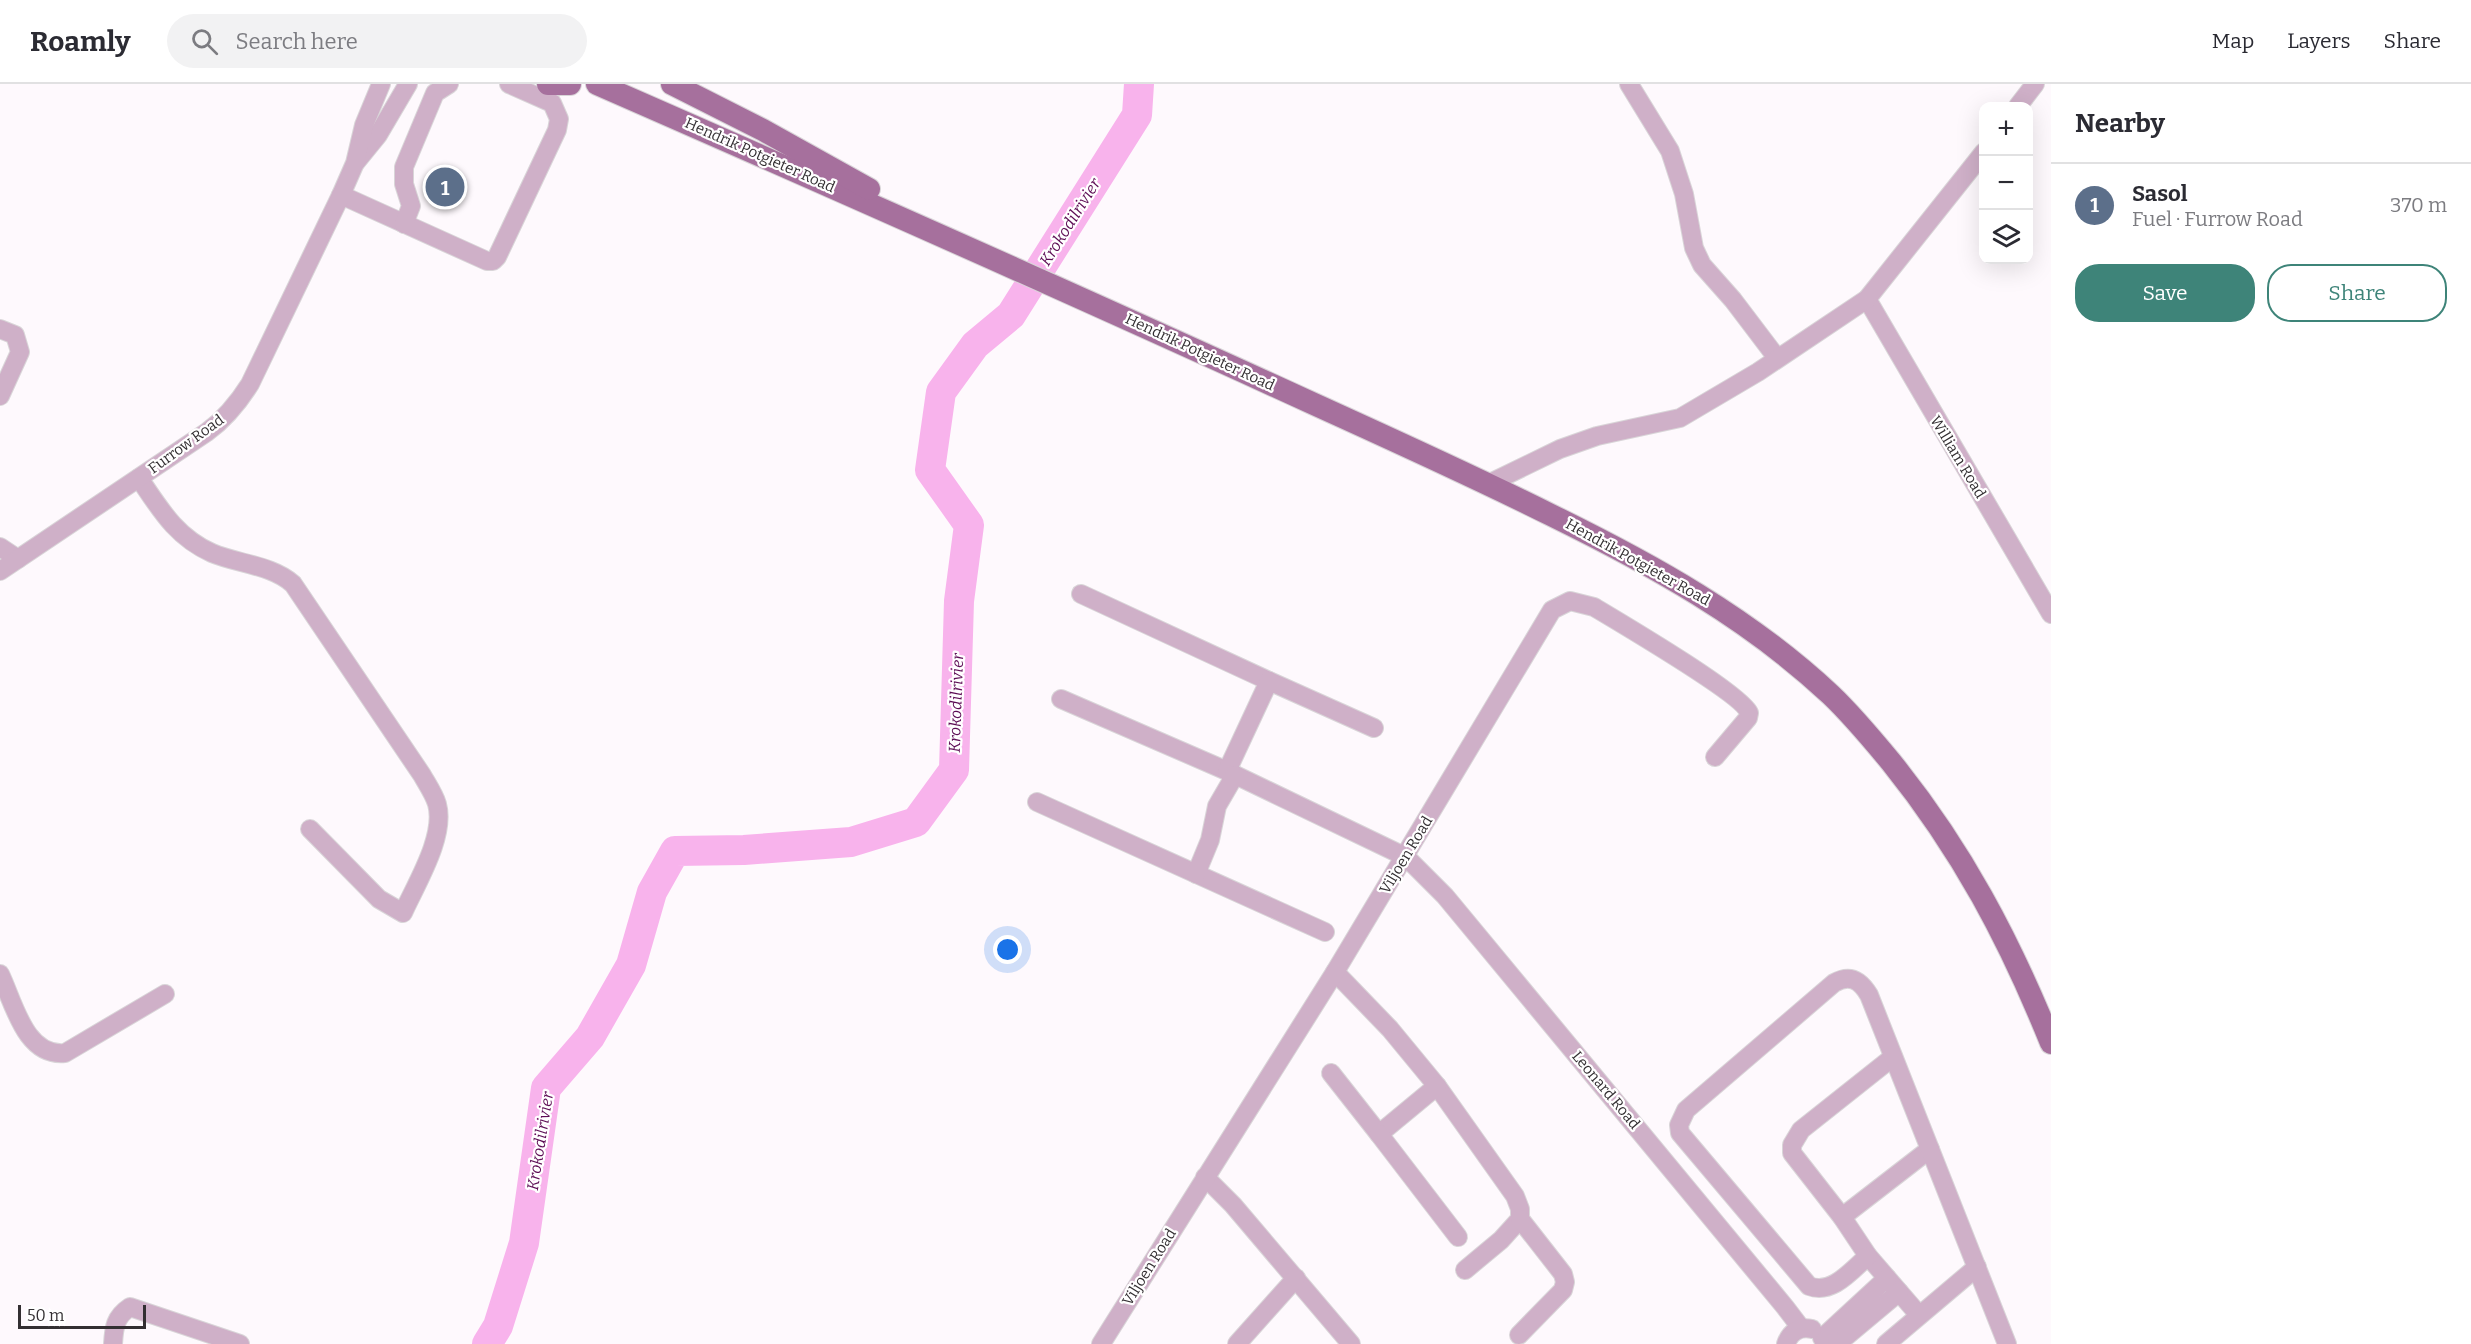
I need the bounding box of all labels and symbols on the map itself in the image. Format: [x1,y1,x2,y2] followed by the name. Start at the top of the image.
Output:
[682,114,838,196] street label: Hendrik Potgieter Road
[426,164,464,210] pin: 1
[1036,174,1105,269] water label: Krokodilrivier
[1123,310,1278,395] street label: Hendrik Potgieter Road
[145,411,227,477] street label: Furrow Road
[1926,413,1990,502] street label: William Road
[1563,515,1713,609] street label: Hendrik Potgieter Road
[945,652,967,753] water label: Krokodilrivier
[1376,813,1436,897] street label: Viljoen Road
[993,935,1022,964] your location
[1568,1047,1644,1133] street label: Leonard Road
[523,1089,557,1192] water label: Krokodilrivier
[1118,1225,1180,1309] street label: Viljoen Road
[18,1302,146,1330] scale bar

